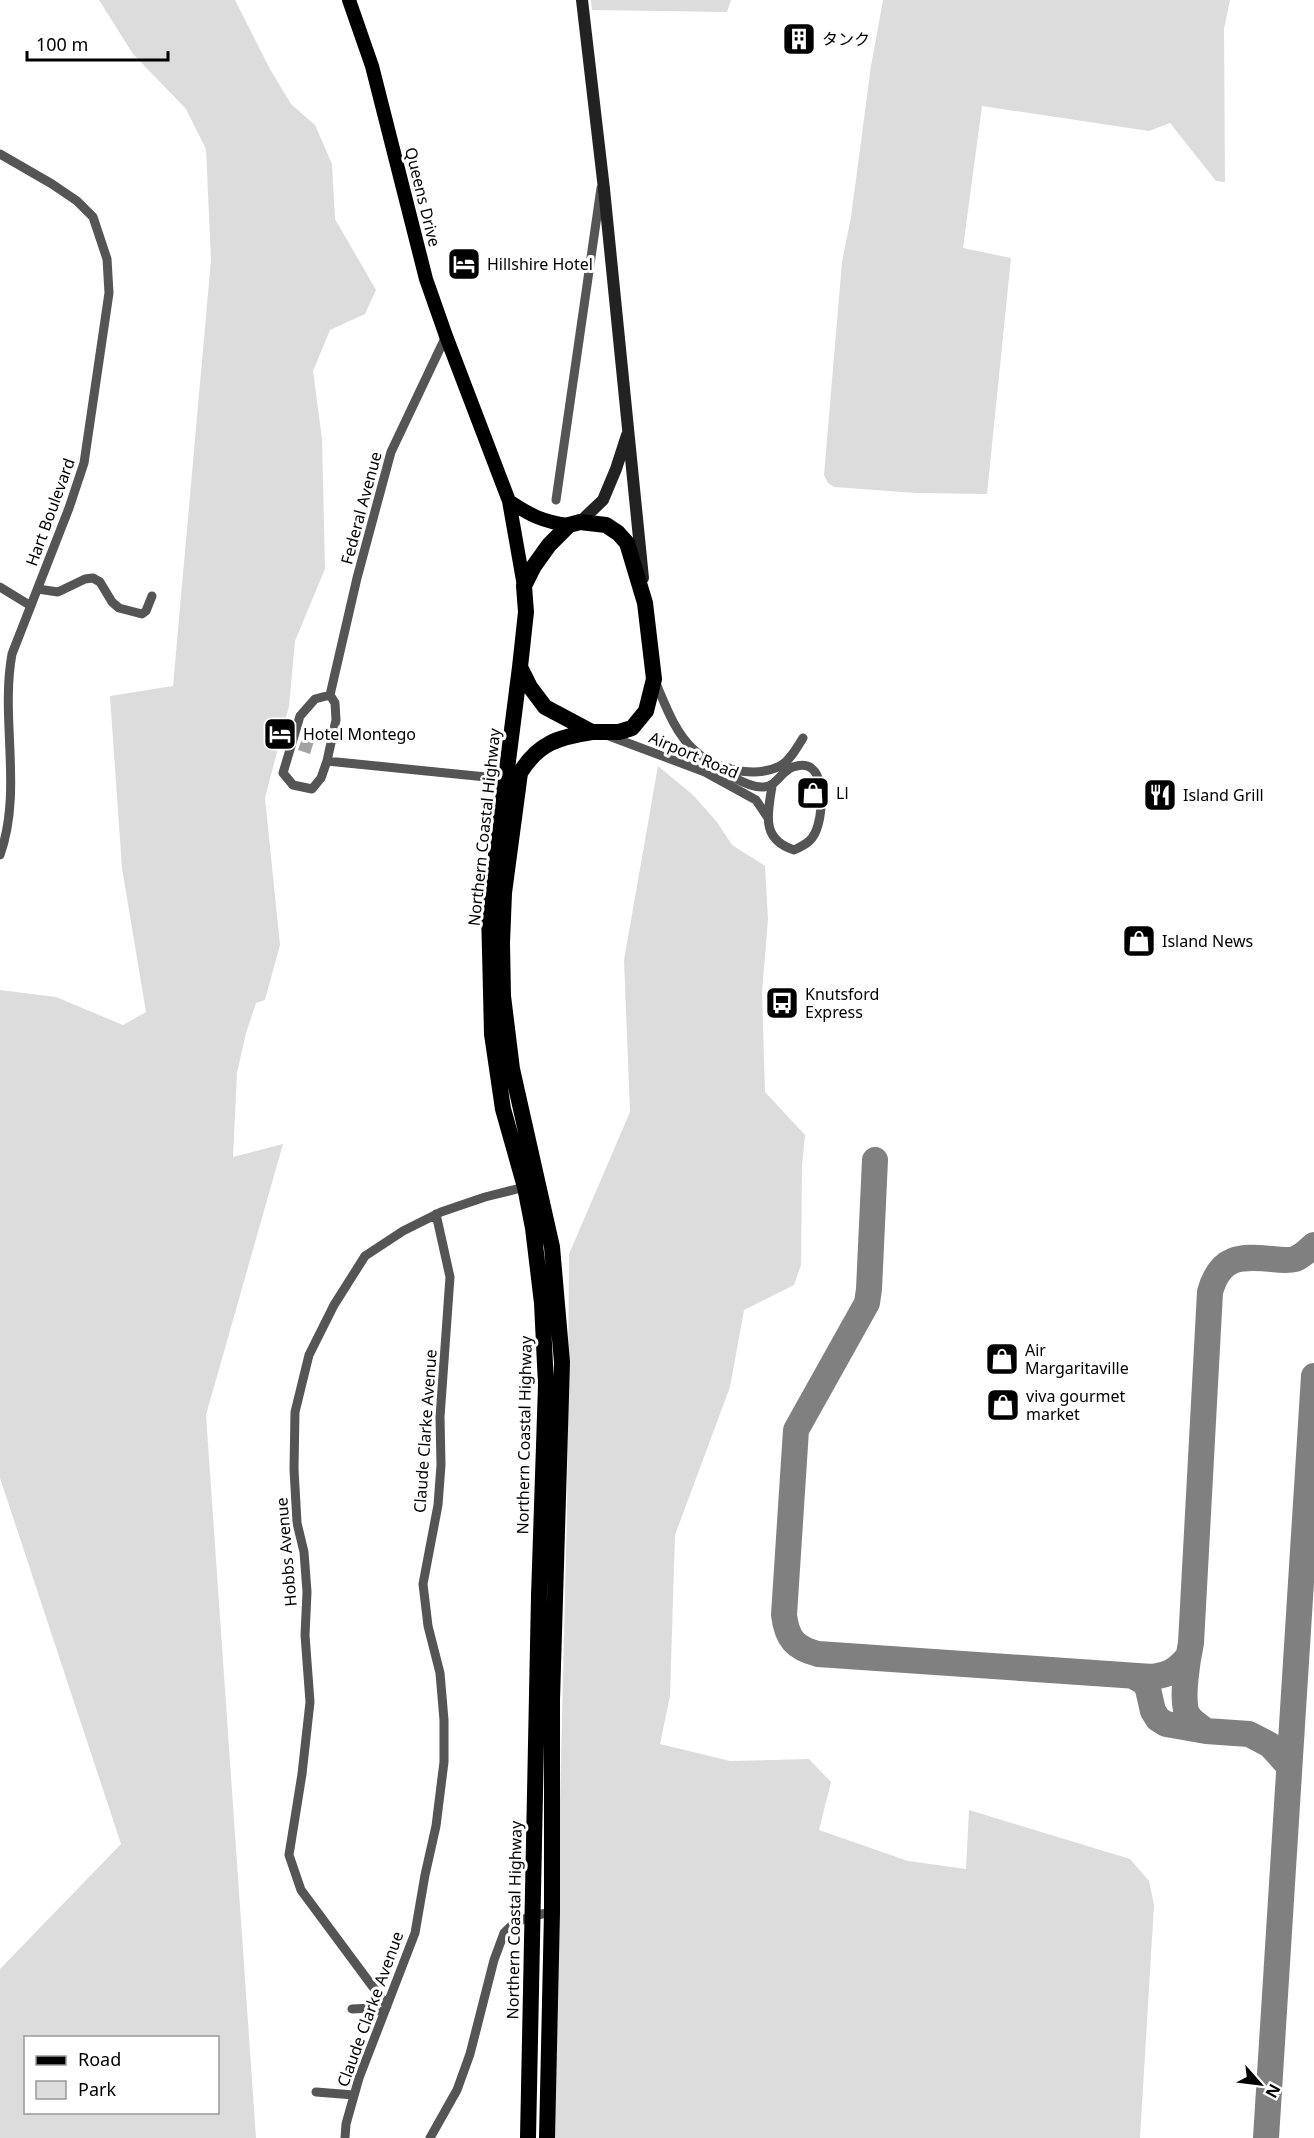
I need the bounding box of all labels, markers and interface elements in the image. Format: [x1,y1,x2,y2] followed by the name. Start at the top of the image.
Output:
[781,21,817,57] building icon: タンク
[27,24,168,62] scale bar
[822,28,870,50] place label: タンク
[36,32,88,56] text: 100 m
[400,145,446,249] street label: Queens Drive
[446,246,482,282] hotel icon: Hillshire Hotel
[487,253,593,275] place label: Hillshire Hotel
[335,449,387,567] street label: Federal Avenue
[20,455,80,569] street label: Hart Boulevard
[262,716,298,752] hotel icon: Hotel Montego
[303,723,416,745] place label: Hotel Montego
[463,726,505,927] street label: Northern Coastal Highway
[646,726,742,784] street label: Airport Road
[795,775,831,811] shop icon: Ll
[1142,777,1178,813] restaurant icon: Island Grill
[836,782,849,804] place label: Ll
[1183,784,1264,806] place label: Island Grill
[1121,923,1157,959] shop icon: Island News
[1162,930,1253,952] place label: Island News
[805,983,879,1023] place label: Knutsford Express
[764,985,800,1021] bus stop icon: Knutsford Express
[511,1335,537,1535] street label: Northern Coastal Highway
[1025,1339,1129,1379] place label: Air Margaritaville
[984,1341,1020,1377] shop icon: Air Margaritaville
[408,1349,442,1513] street label: Claude Clarke Avenue
[1026,1385,1126,1425] place label: viva gourmet market
[985,1387,1021,1423] shop icon: viva gourmet market
[270,1497,302,1607] street label: Hobbs Avenue
[501,1820,527,2020] street label: Northern Coastal Highway
[332,1928,408,2090] street label: Claude Clarke Avenue
[24,2036,219,2114] legend
[78,2047,121,2071] text: Road
[1230,2054,1290,2114] north arrow
[78,2077,116,2101] text: Park
[1260,2080,1286,2102] text: N

